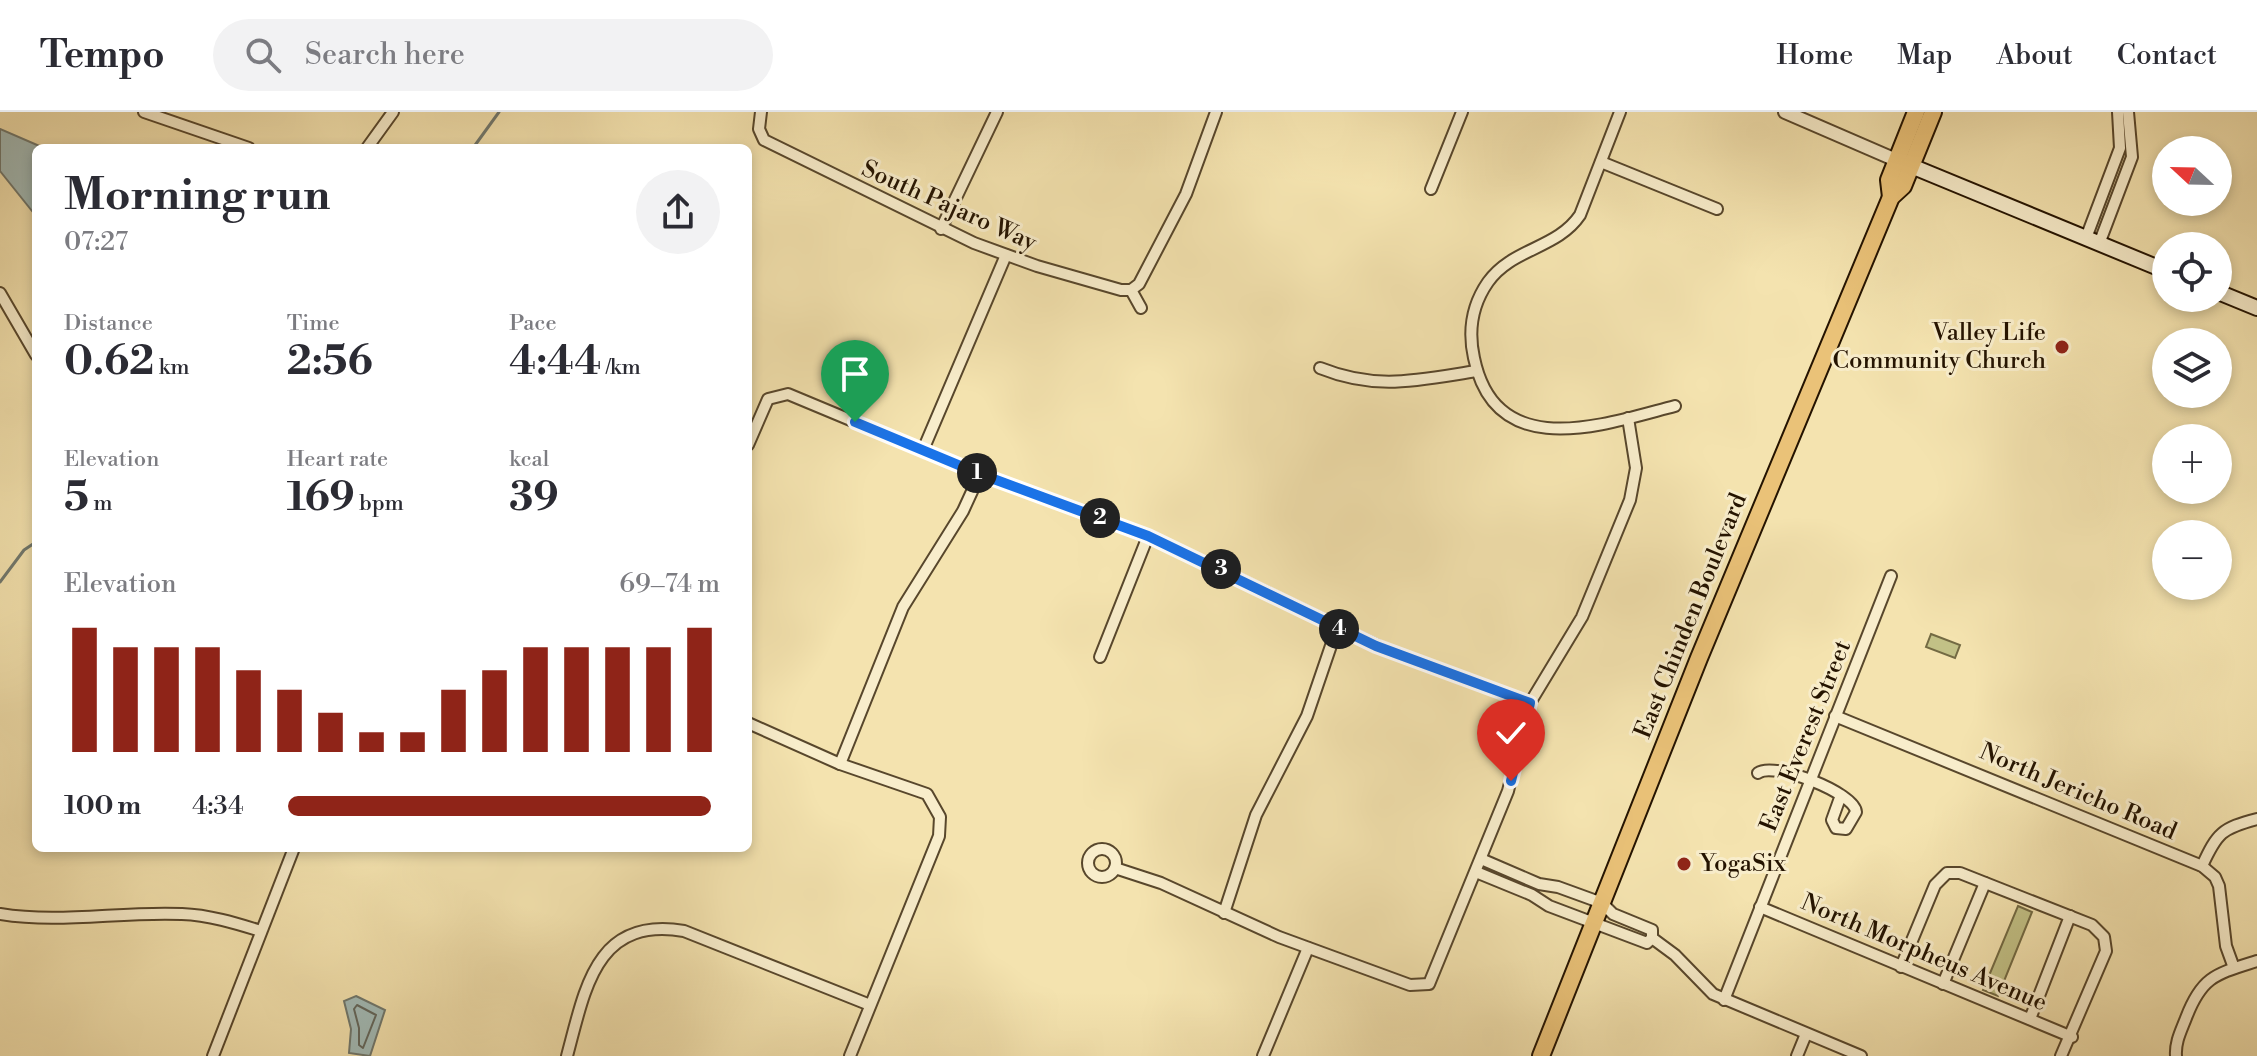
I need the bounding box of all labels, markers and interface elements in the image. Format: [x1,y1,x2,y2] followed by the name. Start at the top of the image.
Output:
[213,19,773,91] search box
[40,32,165,79] text: Tempo
[241,33,285,77] icon: search
[305,36,465,74] text: Search here
[1777,38,1853,73] text: Home
[1897,38,1952,73] text: Map
[1996,38,2073,73] text: About
[2117,38,2217,73] text: Contact
[2152,136,2232,216] north arrow
[2152,136,2232,600] map controls
[857,154,1042,258] street label: South Pajaro Way
[64,168,330,223] text: Morning run
[636,170,720,254] button: share
[64,226,128,258] text: 07:27
[2152,232,2232,312] button: locate
[64,310,153,337] text: Distance
[287,310,340,337] text: Time
[509,310,557,337] text: Pace
[1832,318,2046,376] place label: Valley Life Community Church
[2152,328,2232,408] button: layers
[64,337,154,387] text: 0.62
[287,337,373,387] text: 2:56
[509,337,601,387] text: 4:44
[2053,338,2071,356] marker: Valley Life Community Church
[821,340,889,422] pin
[833,352,877,396] icon: arrive
[154,354,190,381] text: km
[601,354,641,381] text: /km
[2152,424,2232,504] button: +
[64,446,159,473] text: Elevation
[287,446,388,473] text: Heart rate
[509,446,549,473] text: kcal
[957,453,997,493] pin: 1
[972,459,982,486] text: 1
[64,473,89,523] text: 5
[287,473,355,523] text: 169
[509,473,559,523] text: 39
[1628,489,1754,743] street label: East Chinden Boulevard
[89,490,113,517] text: m
[355,490,404,517] text: bpm
[1080,498,1120,538] pin: 2
[1093,504,1107,531] text: 2
[2152,520,2232,600] button: −
[1201,549,1241,589] pin: 3
[1214,555,1228,582] text: 3
[64,568,177,600] text: Elevation
[619,568,720,600] text: 69–74 m
[1319,609,1359,649] pin: 4
[1332,615,1346,642] text: 4
[1754,635,1858,836] street label: East Everest Street
[1477,699,1545,781] pin
[1489,711,1533,755] icon: check
[1975,737,2182,847] street label: North Jericho Road
[64,790,141,822] text: 100 m
[192,790,244,822] text: 4:34
[1698,849,1787,879] place label: YogaSix
[1675,855,1693,873] marker: YogaSix
[1796,888,2052,1018] street label: North Morpheus Avenue

